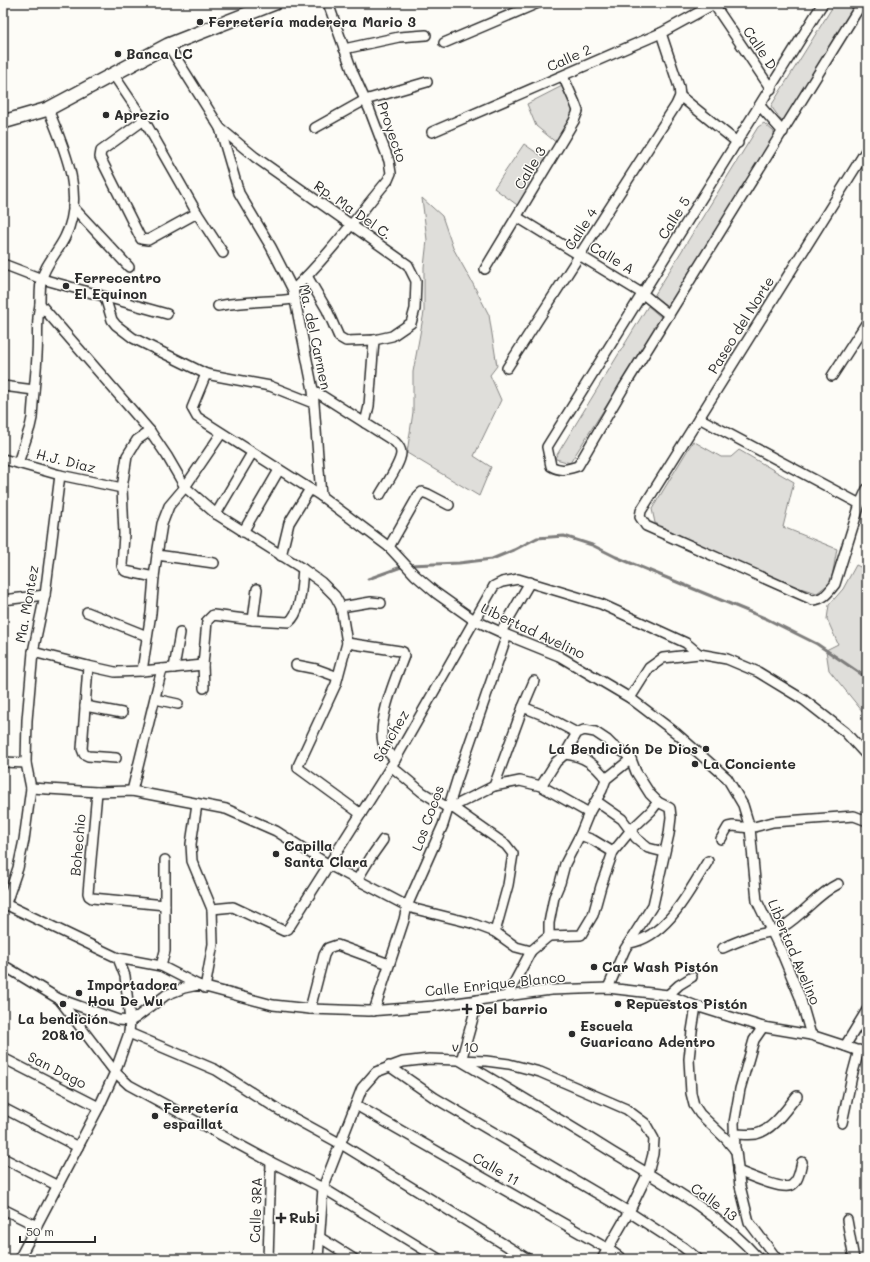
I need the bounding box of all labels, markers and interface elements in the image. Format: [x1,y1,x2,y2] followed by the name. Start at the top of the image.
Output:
[208,12,416,31] place label: Ferretería maderera Mario 3
[195,17,205,27] marker: Ferretería maderera Mario 3
[739,22,782,73] street label: Calle D
[544,39,594,76] street label: Calle 2
[126,44,193,63] place label: Banca LC
[113,49,123,59] marker: Banca LC
[373,99,412,165] street label: Proyecto
[114,105,170,124] place label: Aprezio
[101,110,111,120] marker: Aprezio
[509,143,550,193] street label: Calle 3
[311,176,396,243] street label: Rp. Ma Del C.
[653,193,694,243] street label: Calle 5
[560,203,602,254] street label: Calle 4
[587,237,638,278] street label: Calle A
[74,268,162,303] place label: Ferrecentro El Equinon
[703,272,778,377] street label: Paseo del Norte
[61,281,71,291] marker: Ferrecentro El Equinon
[295,282,336,391] street label: Ma. del Carmen
[34,444,98,477] street label: H.J. Diaz
[10,563,43,644] street label: Ma. Montez
[478,598,588,663] street label: Libertad Avelino
[368,706,413,765] street label: Sánchez
[548,739,698,758] place label: La Bendición De Dios
[701,744,711,754] marker: La Bendición De Dios
[703,754,796,773] place label: La Conciente
[690,759,700,769] marker: La Conciente
[407,782,448,853] street label: Los Cocos
[65,813,90,877] street label: Bohechio
[284,836,368,871] place label: Capilla Santa Clara
[271,849,281,859] marker: Capilla Santa Clara
[764,896,825,1007] street label: Libertad Avelino
[602,957,718,976] place label: Car Wash Pistón
[589,962,599,972] marker: Car Wash Pistón
[424,967,566,1000] street label: Calle Enrique Blanco
[87,975,178,1010] place label: Importadora Hou De Wu
[74,988,84,998] marker: Importadora Hou De Wu
[626,994,747,1013] place label: Repuestos Pistón
[58,999,68,1009] marker: La bendición 20&10
[475,999,548,1018] place label: Del barrio
[613,999,623,1009] marker: Repuestos Pistón
[462,1004,472,1014] marker: Del barrio
[18,1009,108,1044] place label: La bendición 20&10
[580,1016,715,1051] place label: Escuela Guaricano Adentro
[567,1029,577,1039] marker: Escuela Guaricano Adentro
[451,1037,479,1056] street label: v 10
[25,1047,90,1092] street label: San Dago
[163,1098,239,1133] place label: Ferretería espaillat
[150,1111,160,1121] marker: Ferretería espaillat
[469,1147,523,1190] street label: Calle 11
[245,1177,266,1243] street label: Calle 3RA
[687,1178,741,1225] street label: Calle 13
[289,1208,320,1227] place label: Rubi
[276,1213,286,1223] marker: Rubi
[20,1218,95,1244] scale bar
[26,1223,54,1239] text: 50 m

